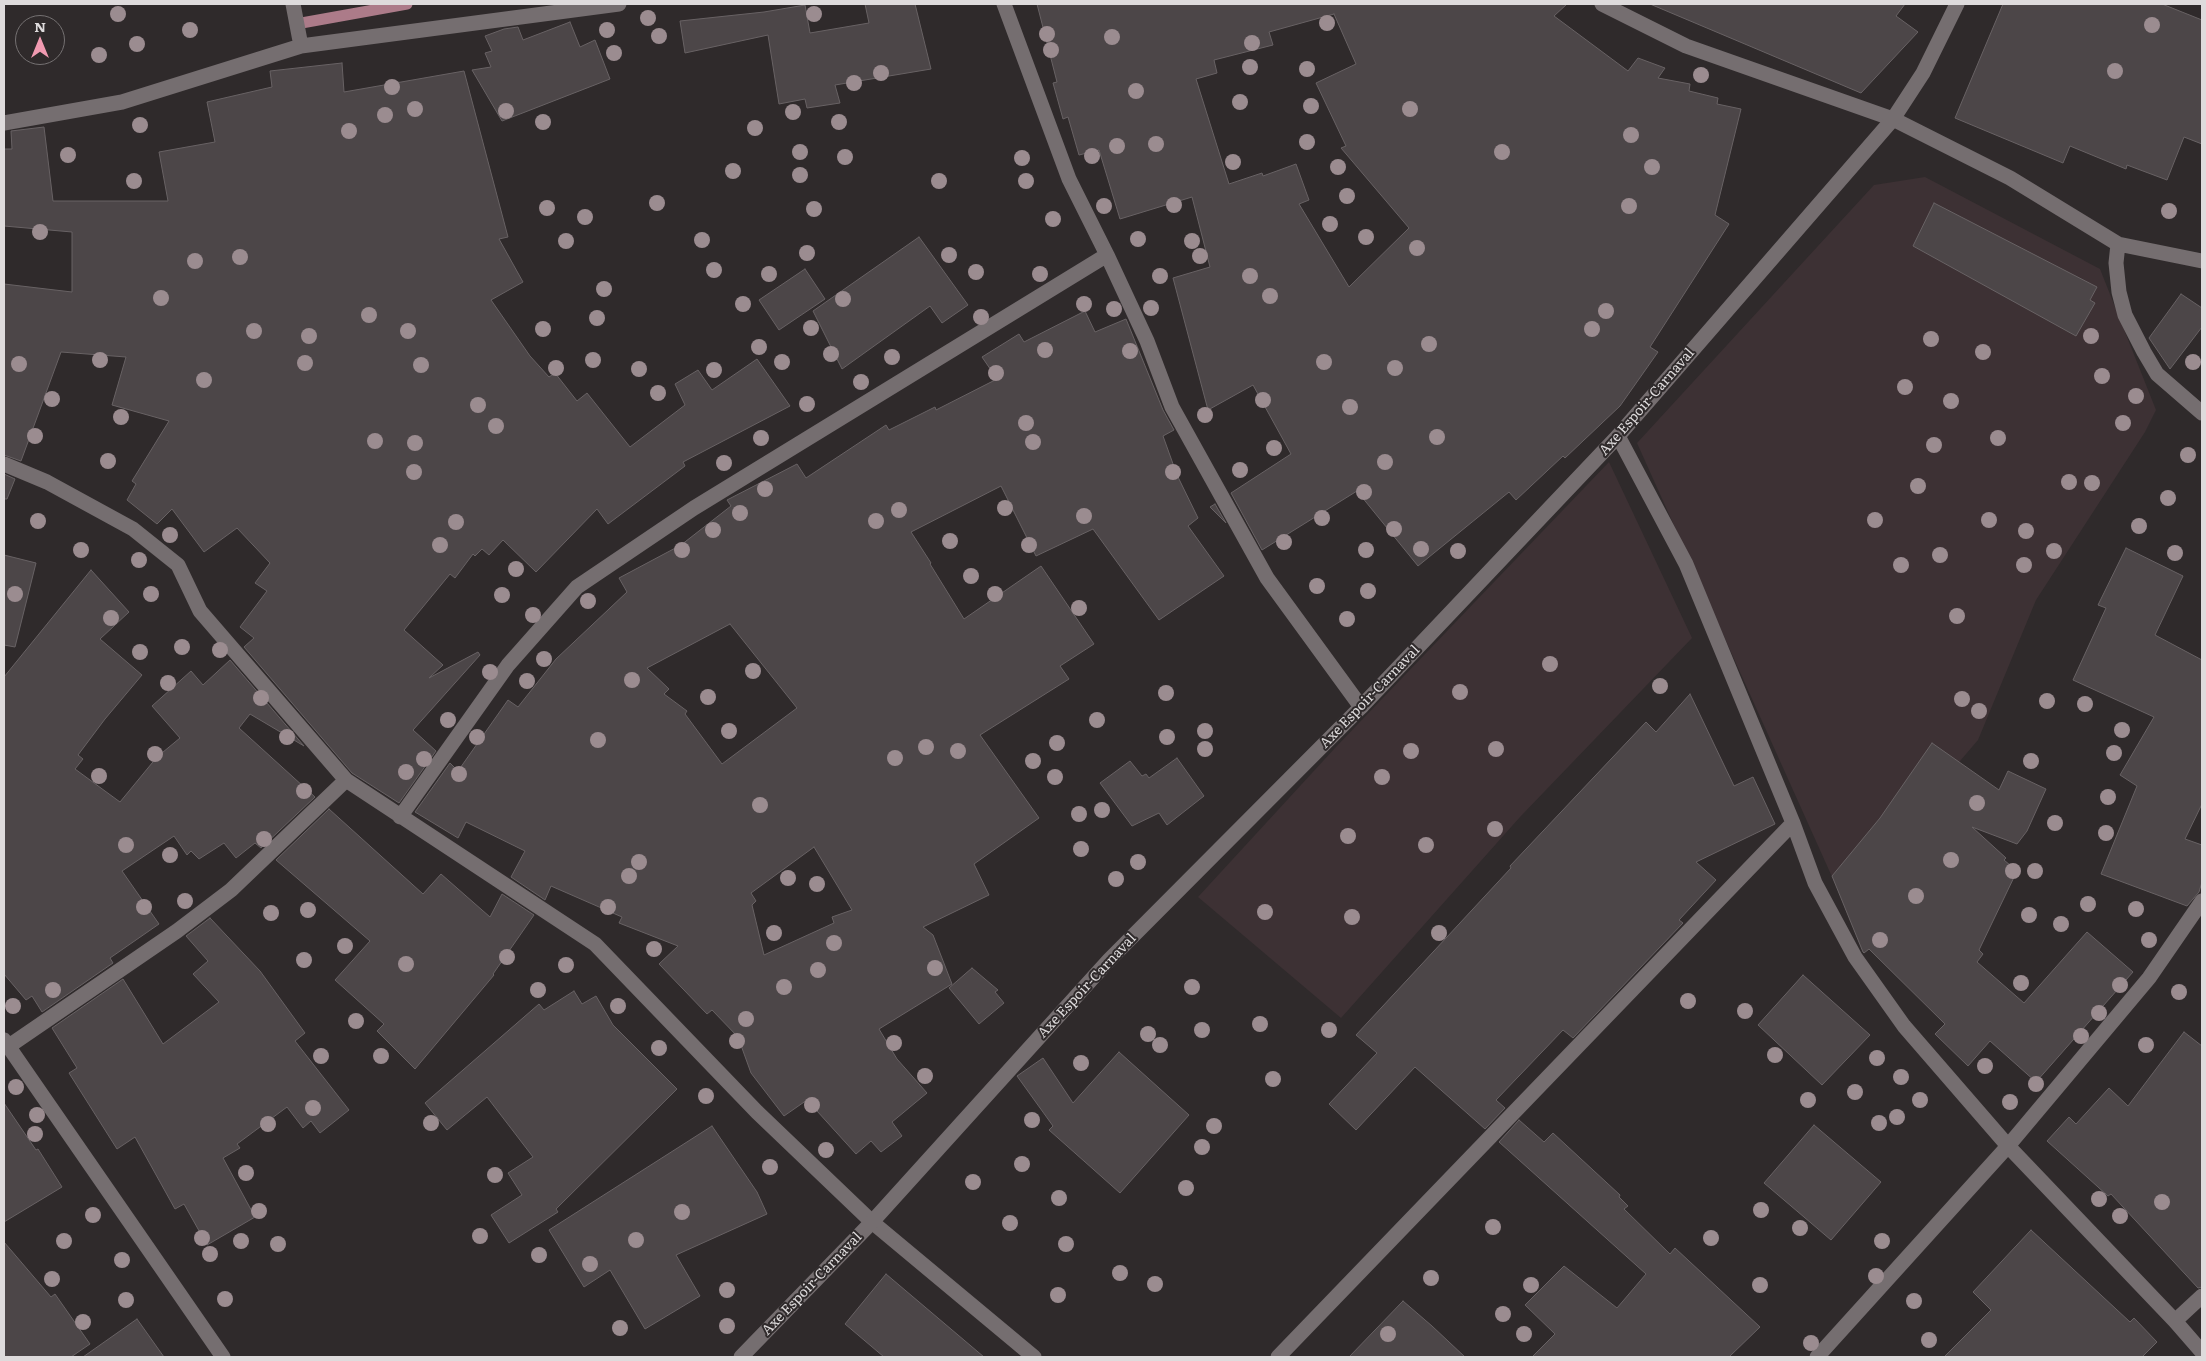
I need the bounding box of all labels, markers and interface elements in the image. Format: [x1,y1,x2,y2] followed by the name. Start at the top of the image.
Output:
[15,15,65,65] north arrow
[34,16,46,36] text: N
[1596,345,1698,459] street label: Axe Espoir-Carnaval
[1316,642,1424,752] street label: Axe Espoir-Carnaval
[1034,930,1140,1042] street label: Axe Espoir-Carnaval
[758,1229,866,1339] street label: Axe Espoir-Carnaval

